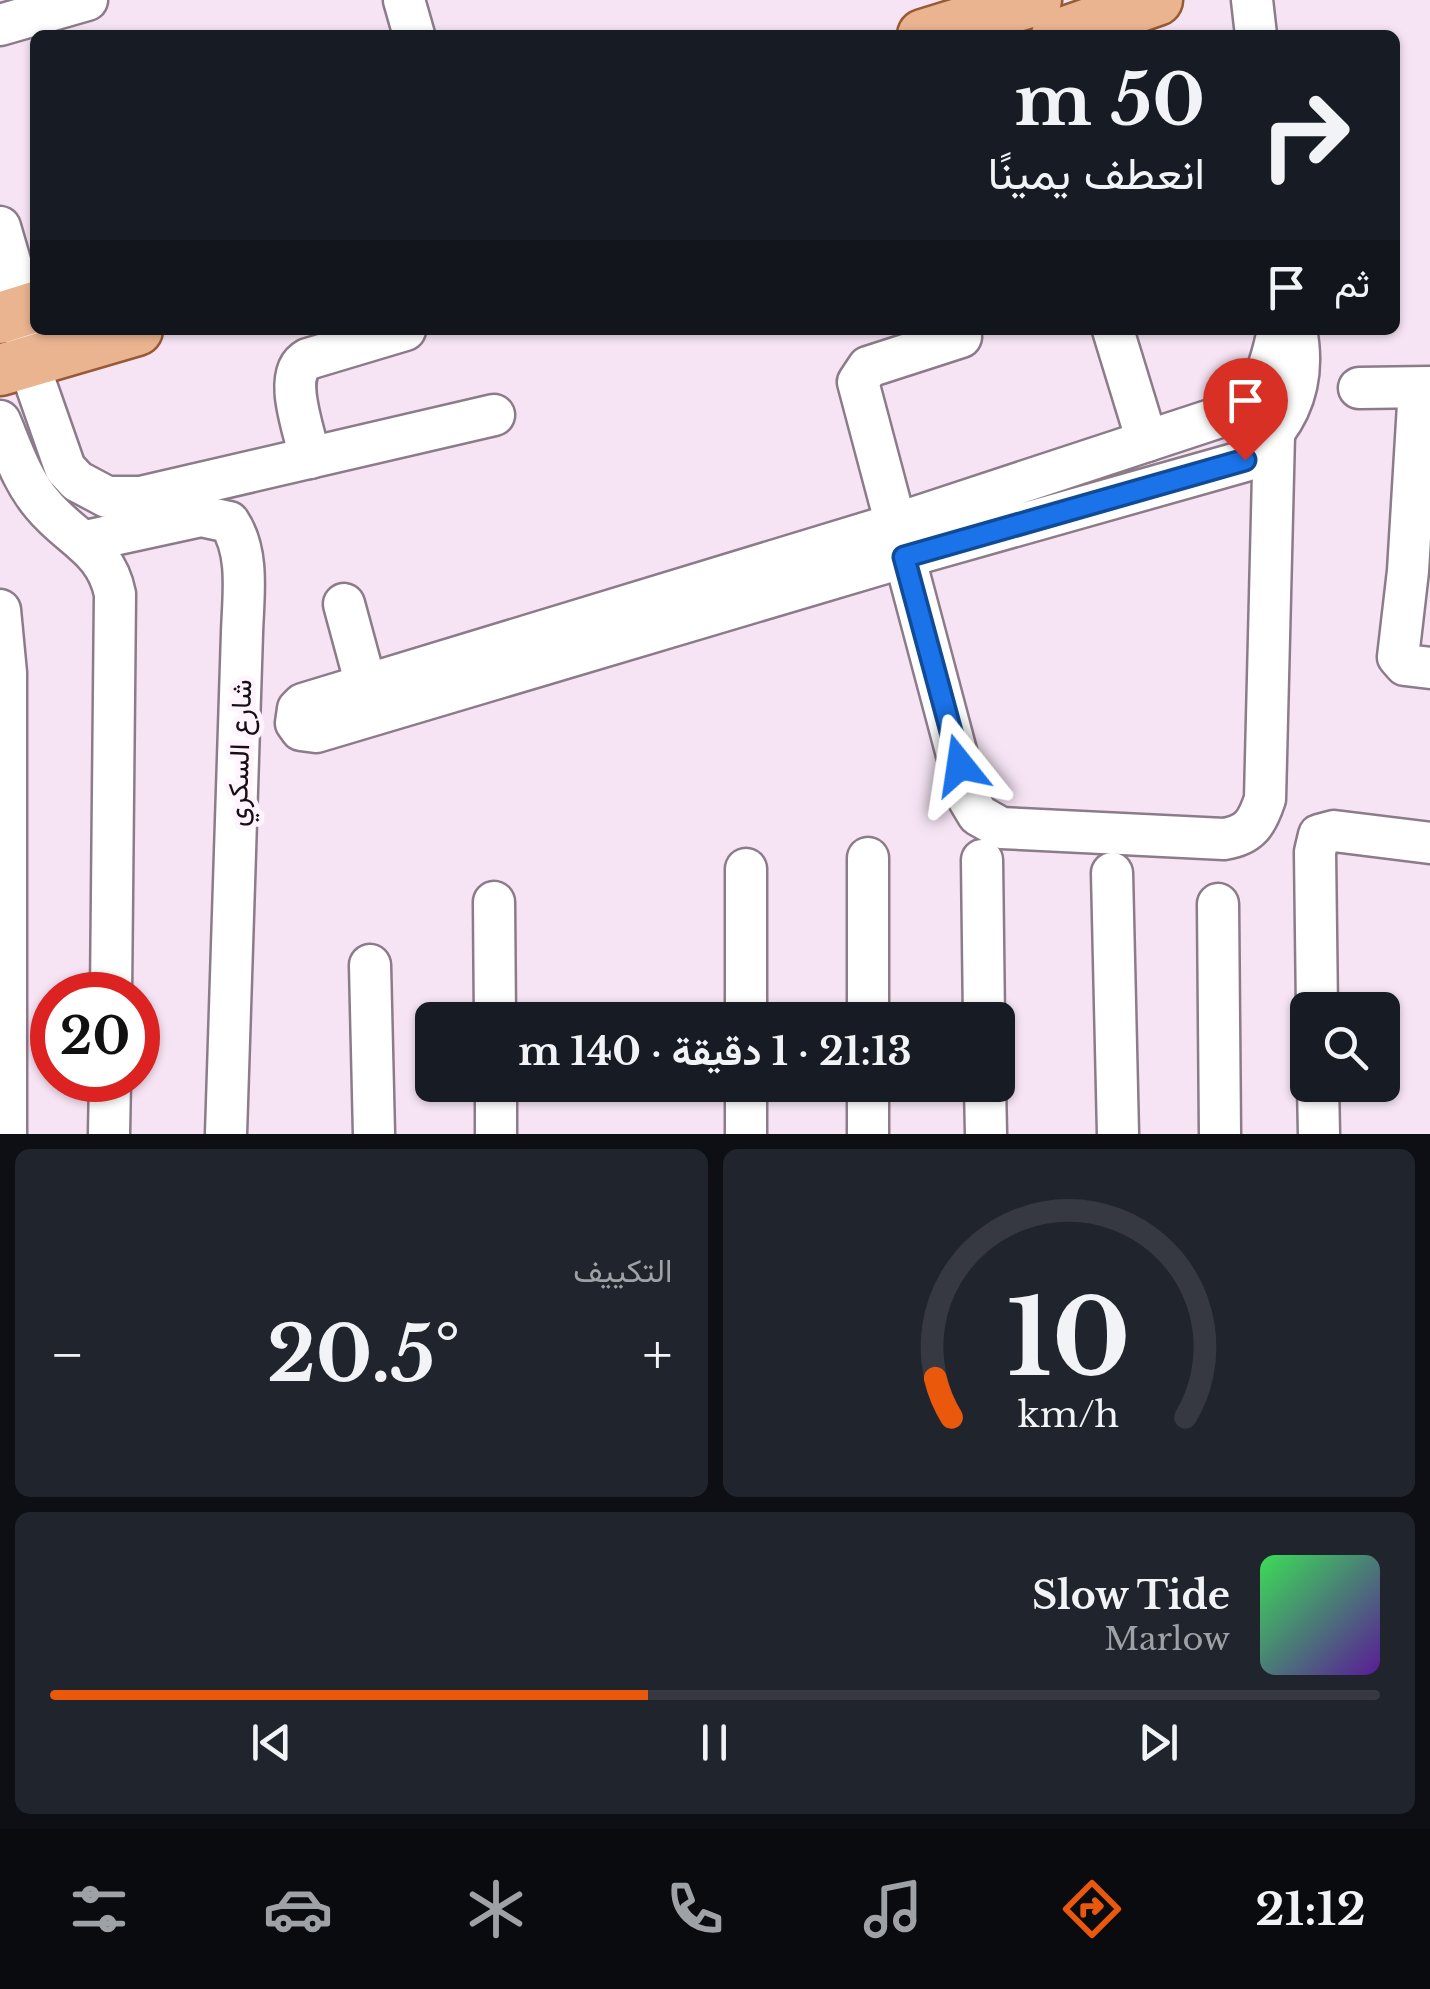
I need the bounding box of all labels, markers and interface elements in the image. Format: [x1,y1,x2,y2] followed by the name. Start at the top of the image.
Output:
[1014,57,1205,144] text: 50 m
[1240,70,1370,200] icon: right
[988,145,1205,201] text: انعطف يمينًا
[1259,260,1314,315] icon: arrive
[1334,260,1370,307] text: ثم
[1203,358,1288,461] pin
[1218,373,1273,428] icon: arrive
[219,679,265,827] street label: شارع السكري
[908,713,1012,817] position arrow
[30,972,160,1102] speed limit sign: 20
[1290,992,1400,1102] map controls
[1290,992,1400,1102] button: search
[518,1028,912,1075] text: 21:13 · 1 دقيقة · 140 m
[573,1251,673,1291] text: التكييف
[1007,1274,1131,1403] text: 10
[267,1308,460,1401] text: 20.5°
[50,1321,85,1389] text: −
[642,1321,673,1389] text: +
[1018,1392,1119,1437] text: km/h
[1032,1572,1230,1619] text: Slow Tide
[1104,1619,1230,1659] text: Marlow
[244,1715,299,1770] icon: previous
[687,1715,742,1770] icon: pause
[1131,1715,1186,1770] icon: next
[64,1874,134,1944] icon: filters
[263,1874,333,1944] icon: car
[461,1874,531,1944] icon: climate
[660,1874,730,1944] icon: phone
[858,1874,928,1944] icon: music
[1057,1874,1127,1944] icon: directions
[1255,1881,1366,1937] text: 21:12

